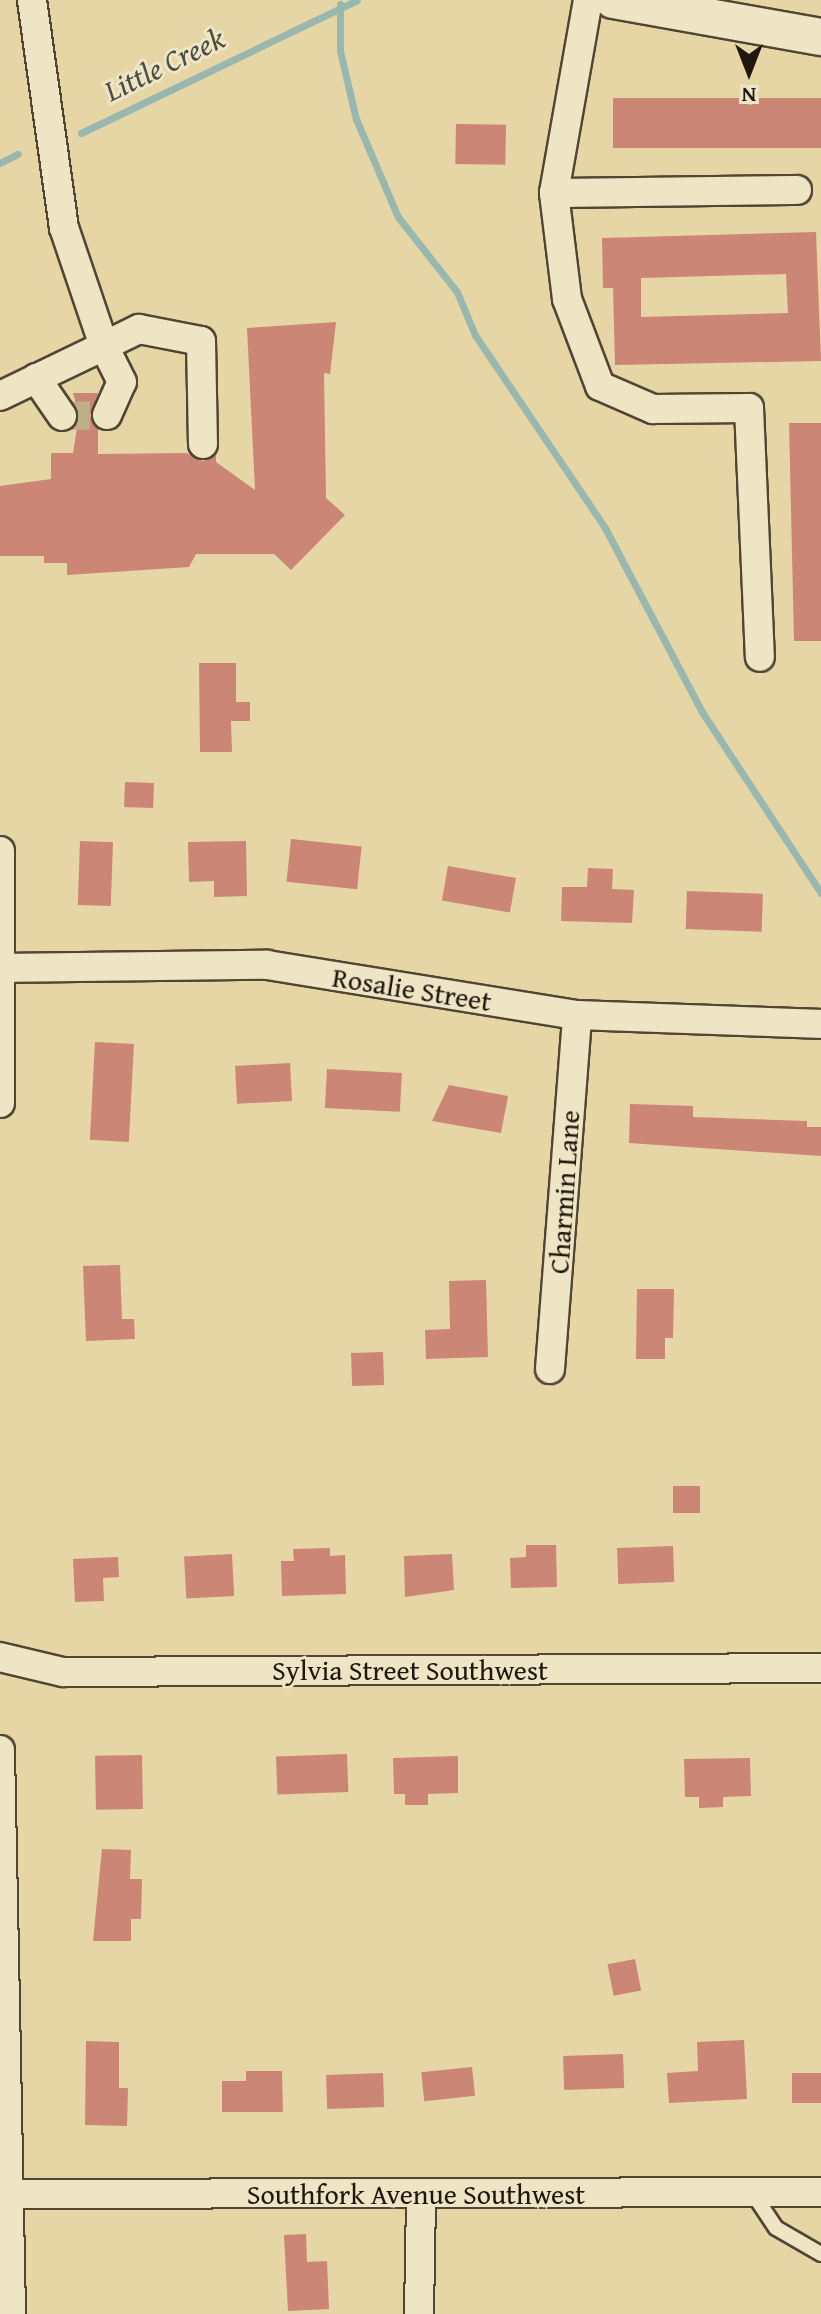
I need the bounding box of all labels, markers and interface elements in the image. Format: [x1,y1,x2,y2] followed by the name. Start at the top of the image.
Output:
[98,20,230,108] water label: Little Creek
[709,32,789,112] north arrow
[742,80,756,112] text: N
[330,960,494,1018] street label: Rosalie Street
[542,1109,586,1275] street label: Charmin Lane
[272,1653,548,1687] street label: Sylvia Street Southwest
[247,2177,585,2211] street label: Southfork Avenue Southwest

